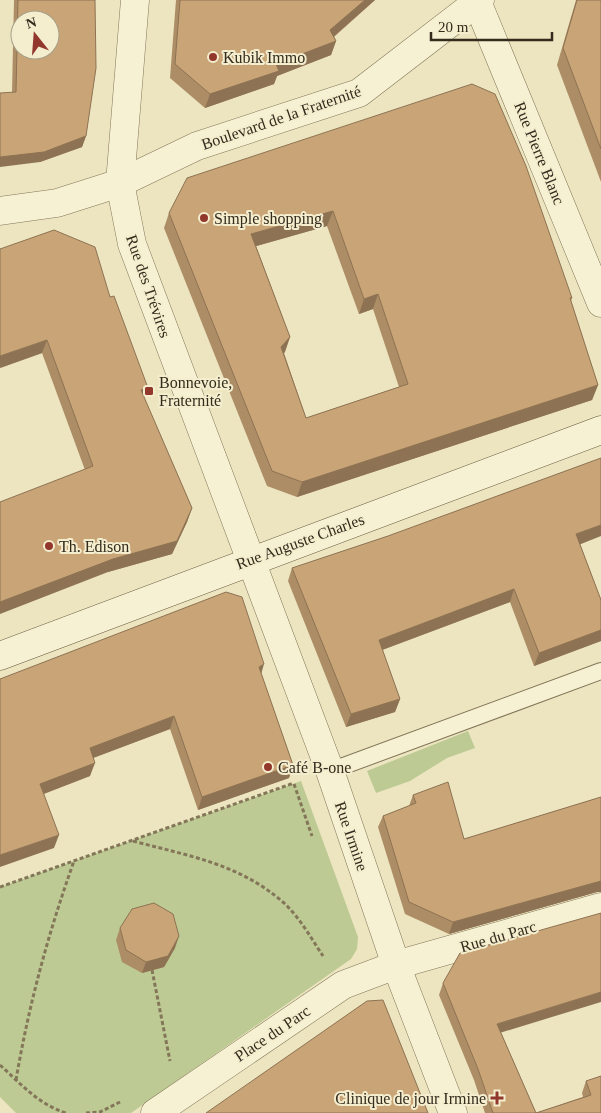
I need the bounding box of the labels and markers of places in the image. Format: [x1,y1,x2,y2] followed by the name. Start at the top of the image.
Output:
[223,49,305,66] place label: Kubik Immo
[207,51,219,63] marker: Kubik Immo
[214,210,322,228] place label: Simple shopping
[198,212,210,224] marker: Simple shopping
[159,374,232,409] place label: Bonnevoie, Fraternité
[143,385,155,397] marker: Bonnevoie, Fraternité
[59,538,129,555] place label: Th. Edison
[43,540,55,552] marker: Th. Edison
[278,759,351,776] place label: Café B-one
[262,761,274,773] marker: Café B-one
[335,1090,486,1108] place label: Clinique de jour Irmine
[490,1091,504,1105] marker: Clinique de jour Irmine

